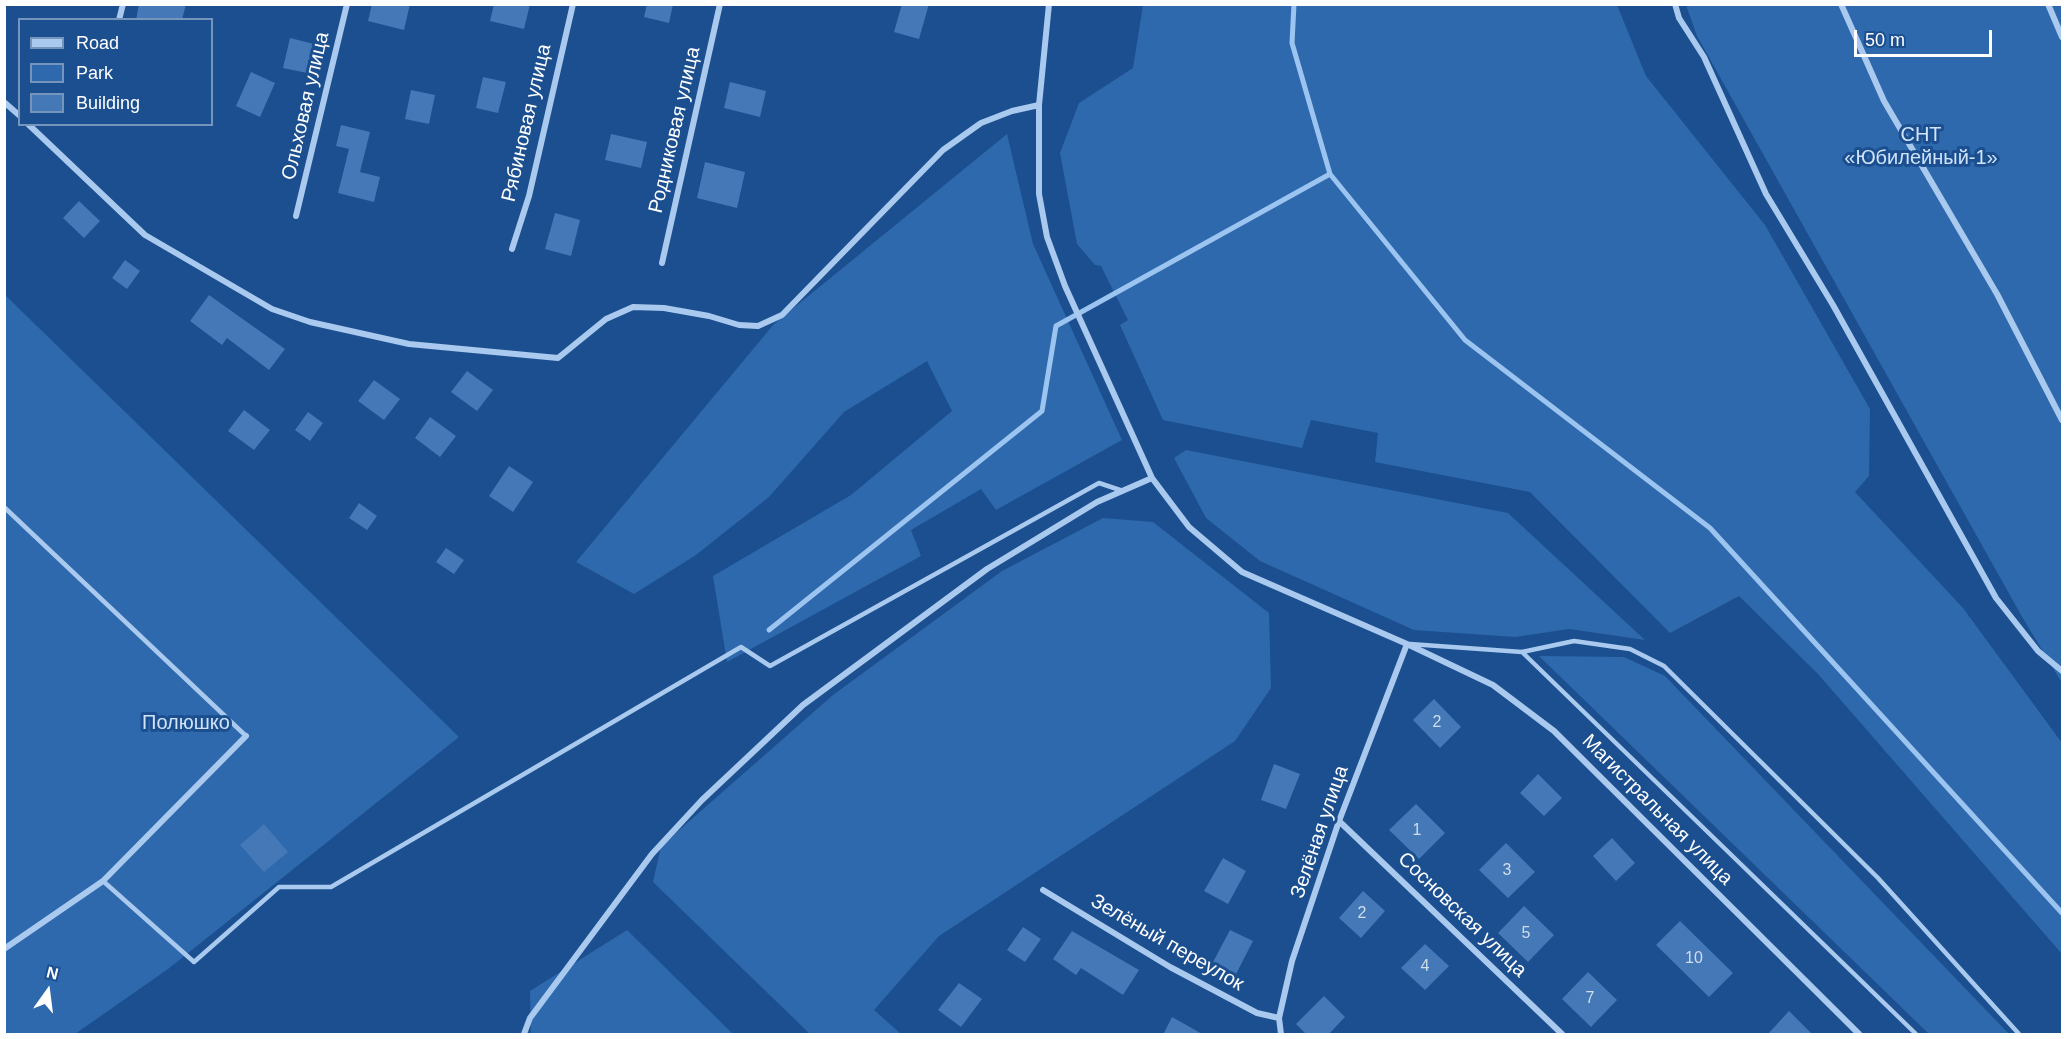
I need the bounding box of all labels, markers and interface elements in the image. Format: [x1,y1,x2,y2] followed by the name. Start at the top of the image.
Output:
[18,18,213,126] legend
[1857,18,1995,56] scale bar
[277,30,335,182] street label: Ольховая улица
[1865,30,1905,50] text: 50 m
[76,33,119,53] text: Road
[497,42,557,204] street label: Рябиновая улица
[644,44,706,216] street label: Родниковая улица
[76,63,113,83] text: Park
[76,93,140,113] text: Building
[1844,123,1998,170] park label: СНТ «Юбилейный-1»
[142,711,230,735] park label: Полюшко
[1433,713,1441,733] house number: 2
[1577,730,1737,890] street label: Магистральная улица
[1286,762,1354,902] street label: Зелёная улица
[1413,821,1421,841] house number: 1
[1393,847,1531,983] street label: Сосновская улица
[1503,861,1511,881] house number: 3
[1086,889,1248,997] street label: Зелёный переулок
[1358,904,1366,924] house number: 2
[1522,924,1530,944] house number: 5
[1685,949,1703,969] house number: 10
[1421,957,1429,977] house number: 4
[18,961,78,1021] north arrow
[45,963,60,983] text: N
[1586,989,1594,1009] house number: 7

